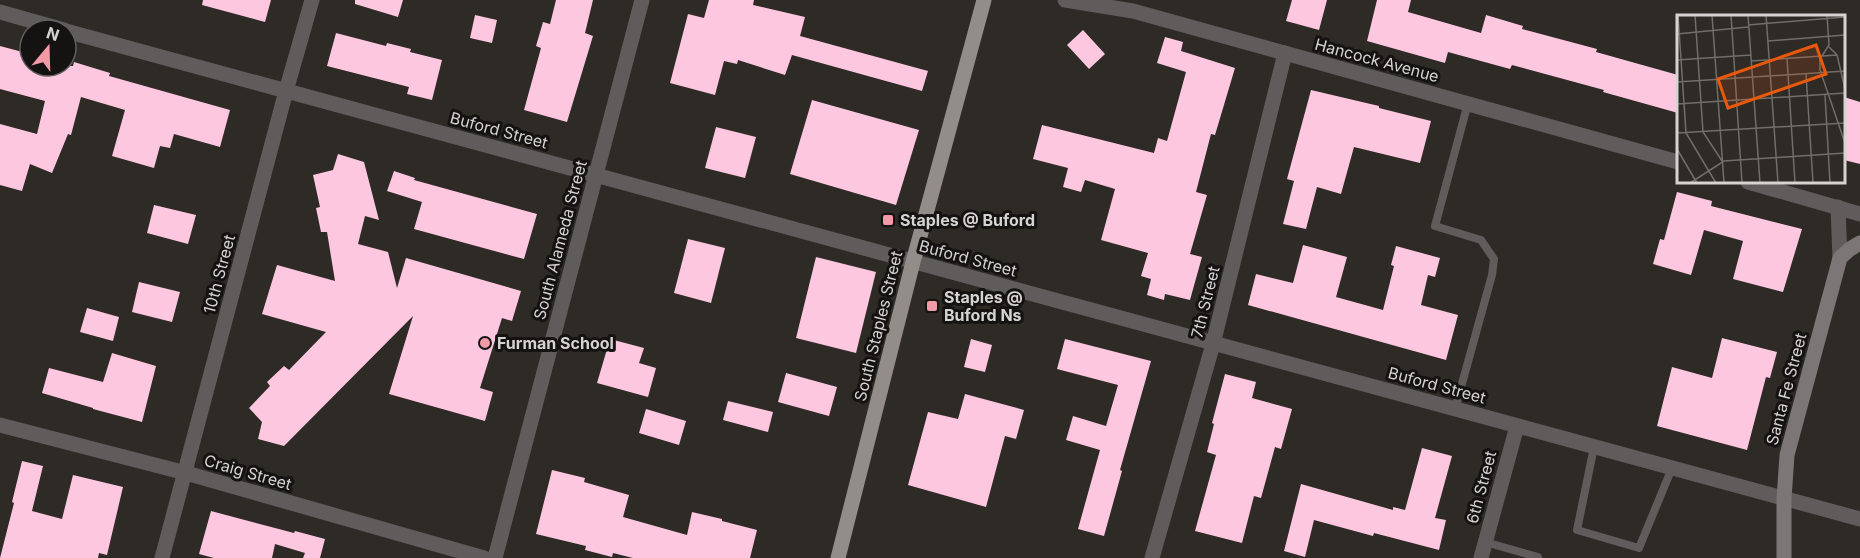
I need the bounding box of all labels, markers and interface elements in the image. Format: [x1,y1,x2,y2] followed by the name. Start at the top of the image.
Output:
[1677,15,1845,183] inset map
[18,18,78,78] north arrow
[44,22,62,45] text: N
[1313,34,1441,86] street label: Hancock Avenue
[448,107,550,153] street label: Buford Street
[529,158,591,322] street label: South Alameda Street
[900,210,1035,230] place label: Staples @ Buford
[881,213,895,227] marker: Staples @ Buford
[199,232,239,316] street label: 10th Street
[917,235,1019,281] street label: Buford Street
[850,249,906,403] street label: South Staples Street
[1186,264,1224,340] street label: 7th Street
[944,287,1023,325] place label: Staples @ Buford Ns
[925,299,939,313] marker: Staples @ Buford Ns
[1761,331,1811,447] street label: Santa Fe Street
[497,333,614,353] place label: Furman School
[478,336,492,350] marker: Furman School
[1386,362,1488,408] street label: Buford Street
[1462,449,1500,525] street label: 6th Street
[202,450,294,494] street label: Craig Street

